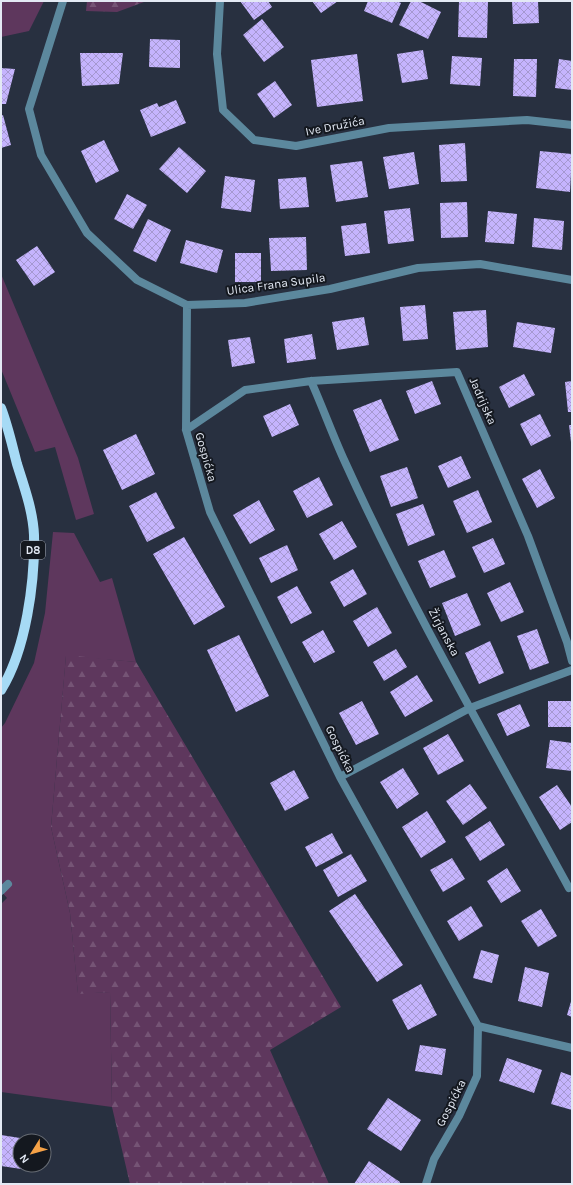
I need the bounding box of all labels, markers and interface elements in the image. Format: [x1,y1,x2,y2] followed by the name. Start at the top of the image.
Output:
[304,113,366,139] street label: Ive Družića
[226,270,326,298] street label: Ulica Frana Supila
[466,375,500,427] street label: Jadrijska
[192,431,220,483] street label: Gospićka
[21,541,45,559] road number: D8
[426,605,463,658] street label: Žirjanska
[323,723,357,775] street label: Gospićka
[433,1077,469,1129] street label: Gospićka
[12,1133,52,1173] north arrow
[17,1152,32,1166] text: N

